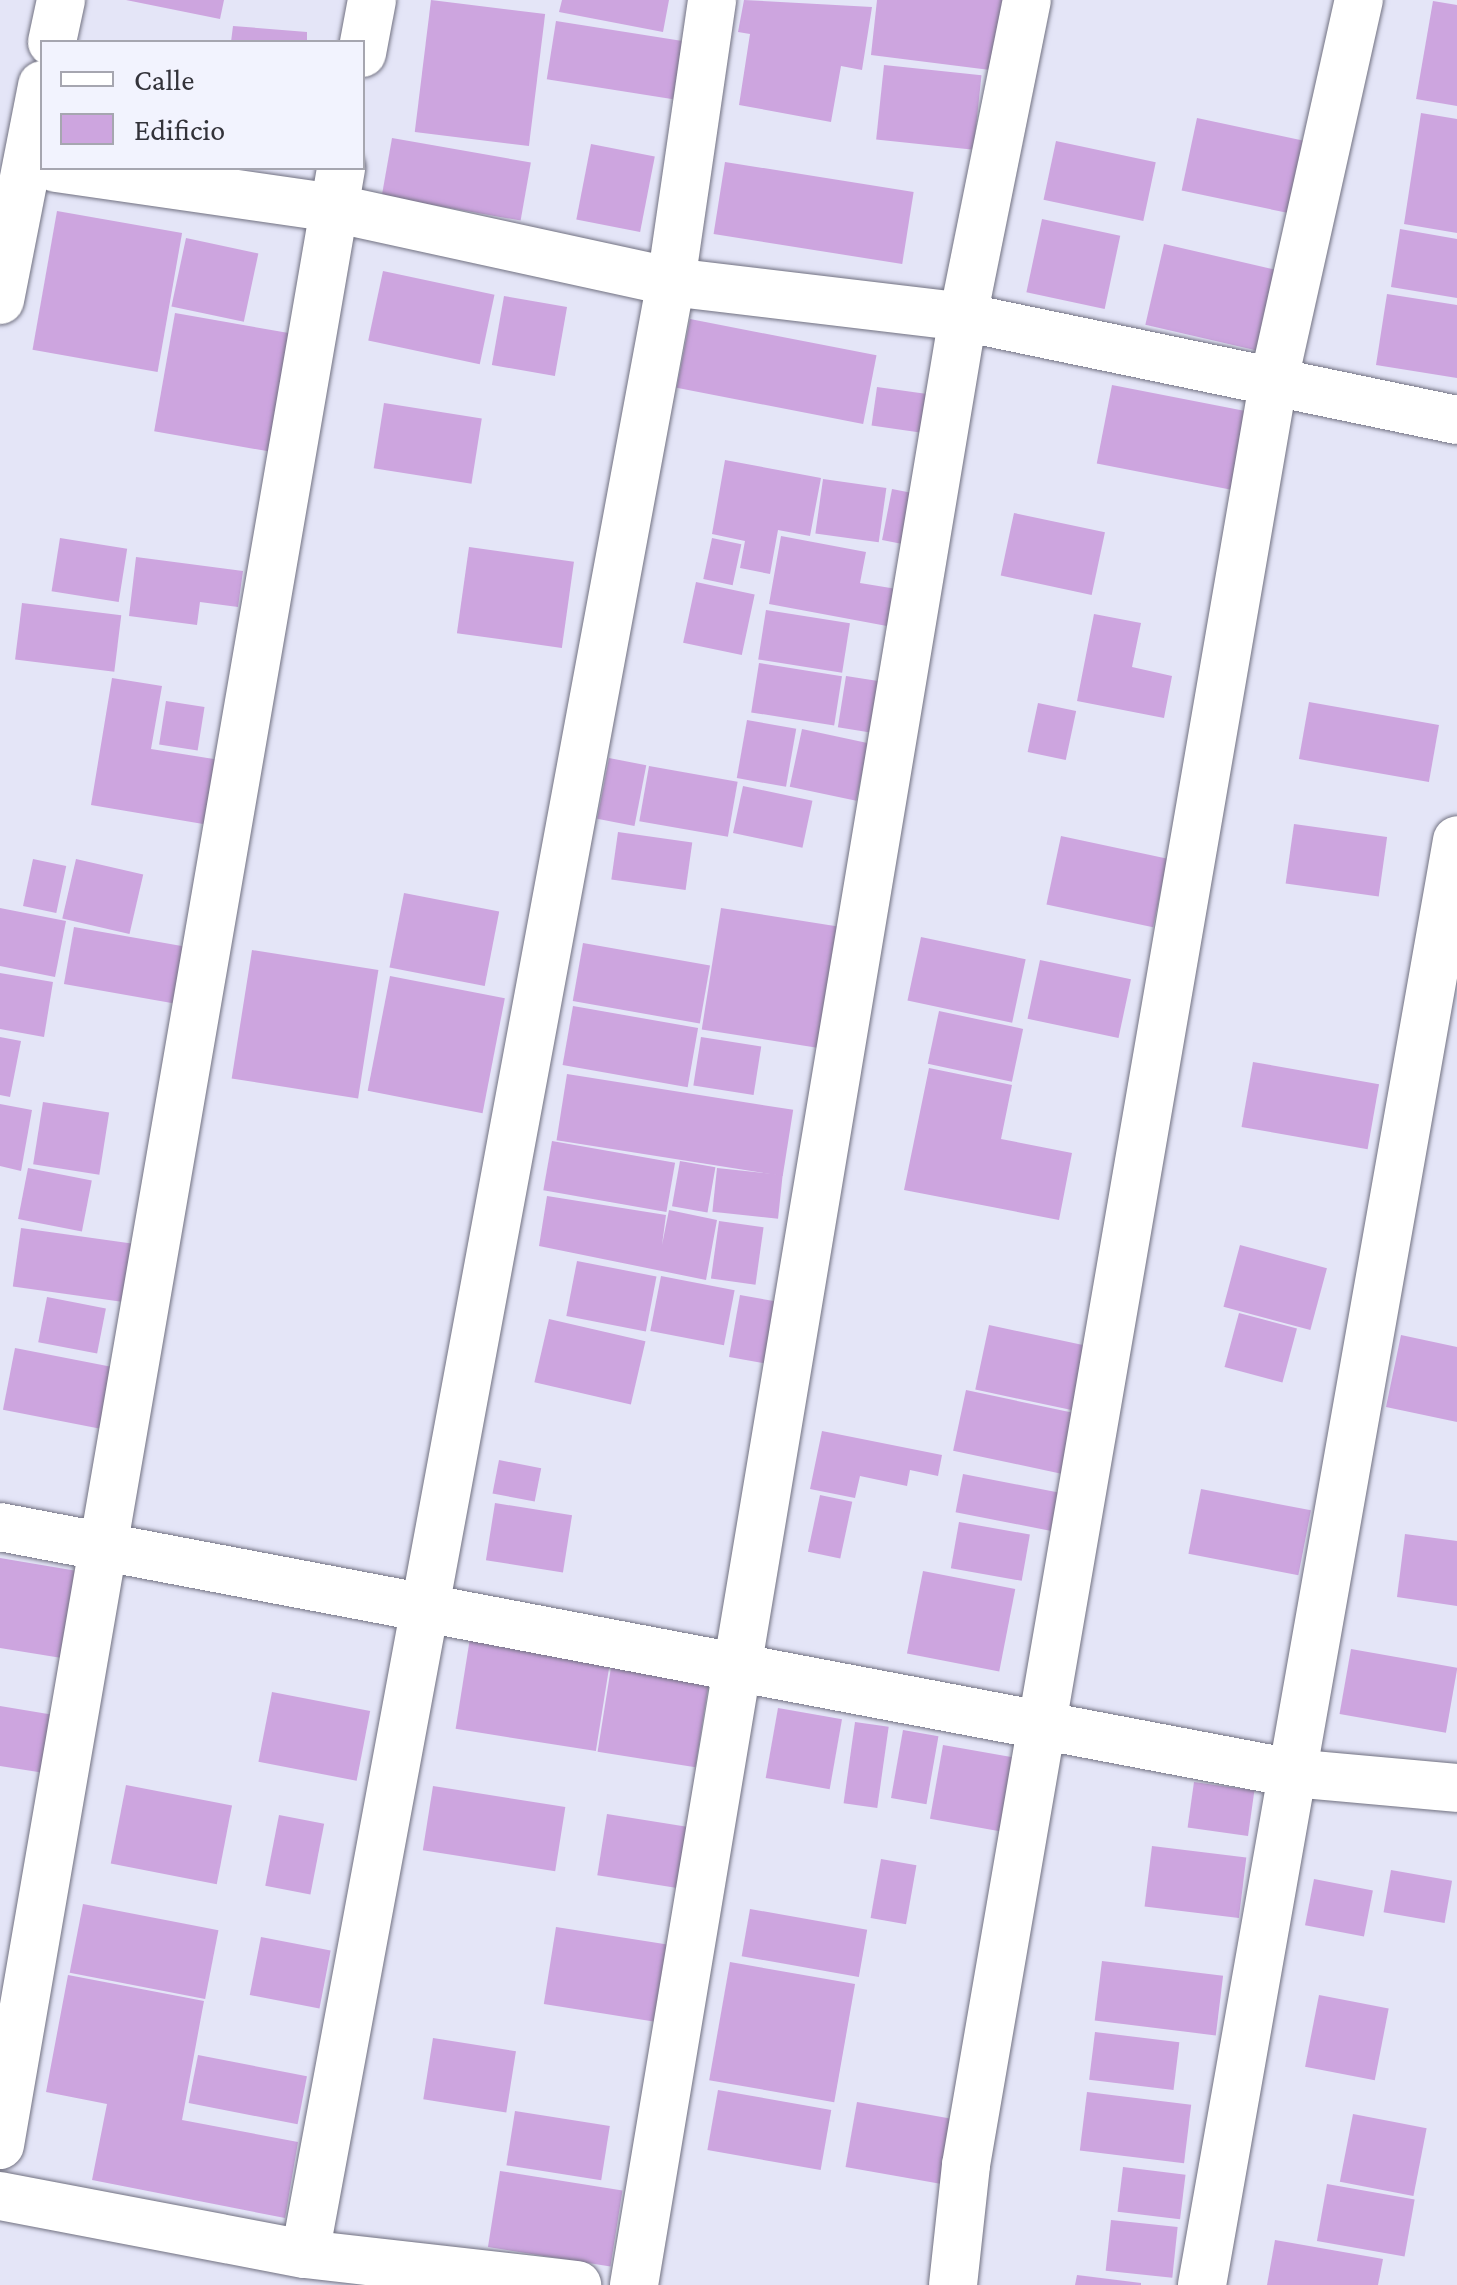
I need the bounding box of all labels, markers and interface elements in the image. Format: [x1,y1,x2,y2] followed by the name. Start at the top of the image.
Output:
[40,40,365,170] legend
[134,63,194,96] text: Calle
[134,113,225,146] text: Edificio

